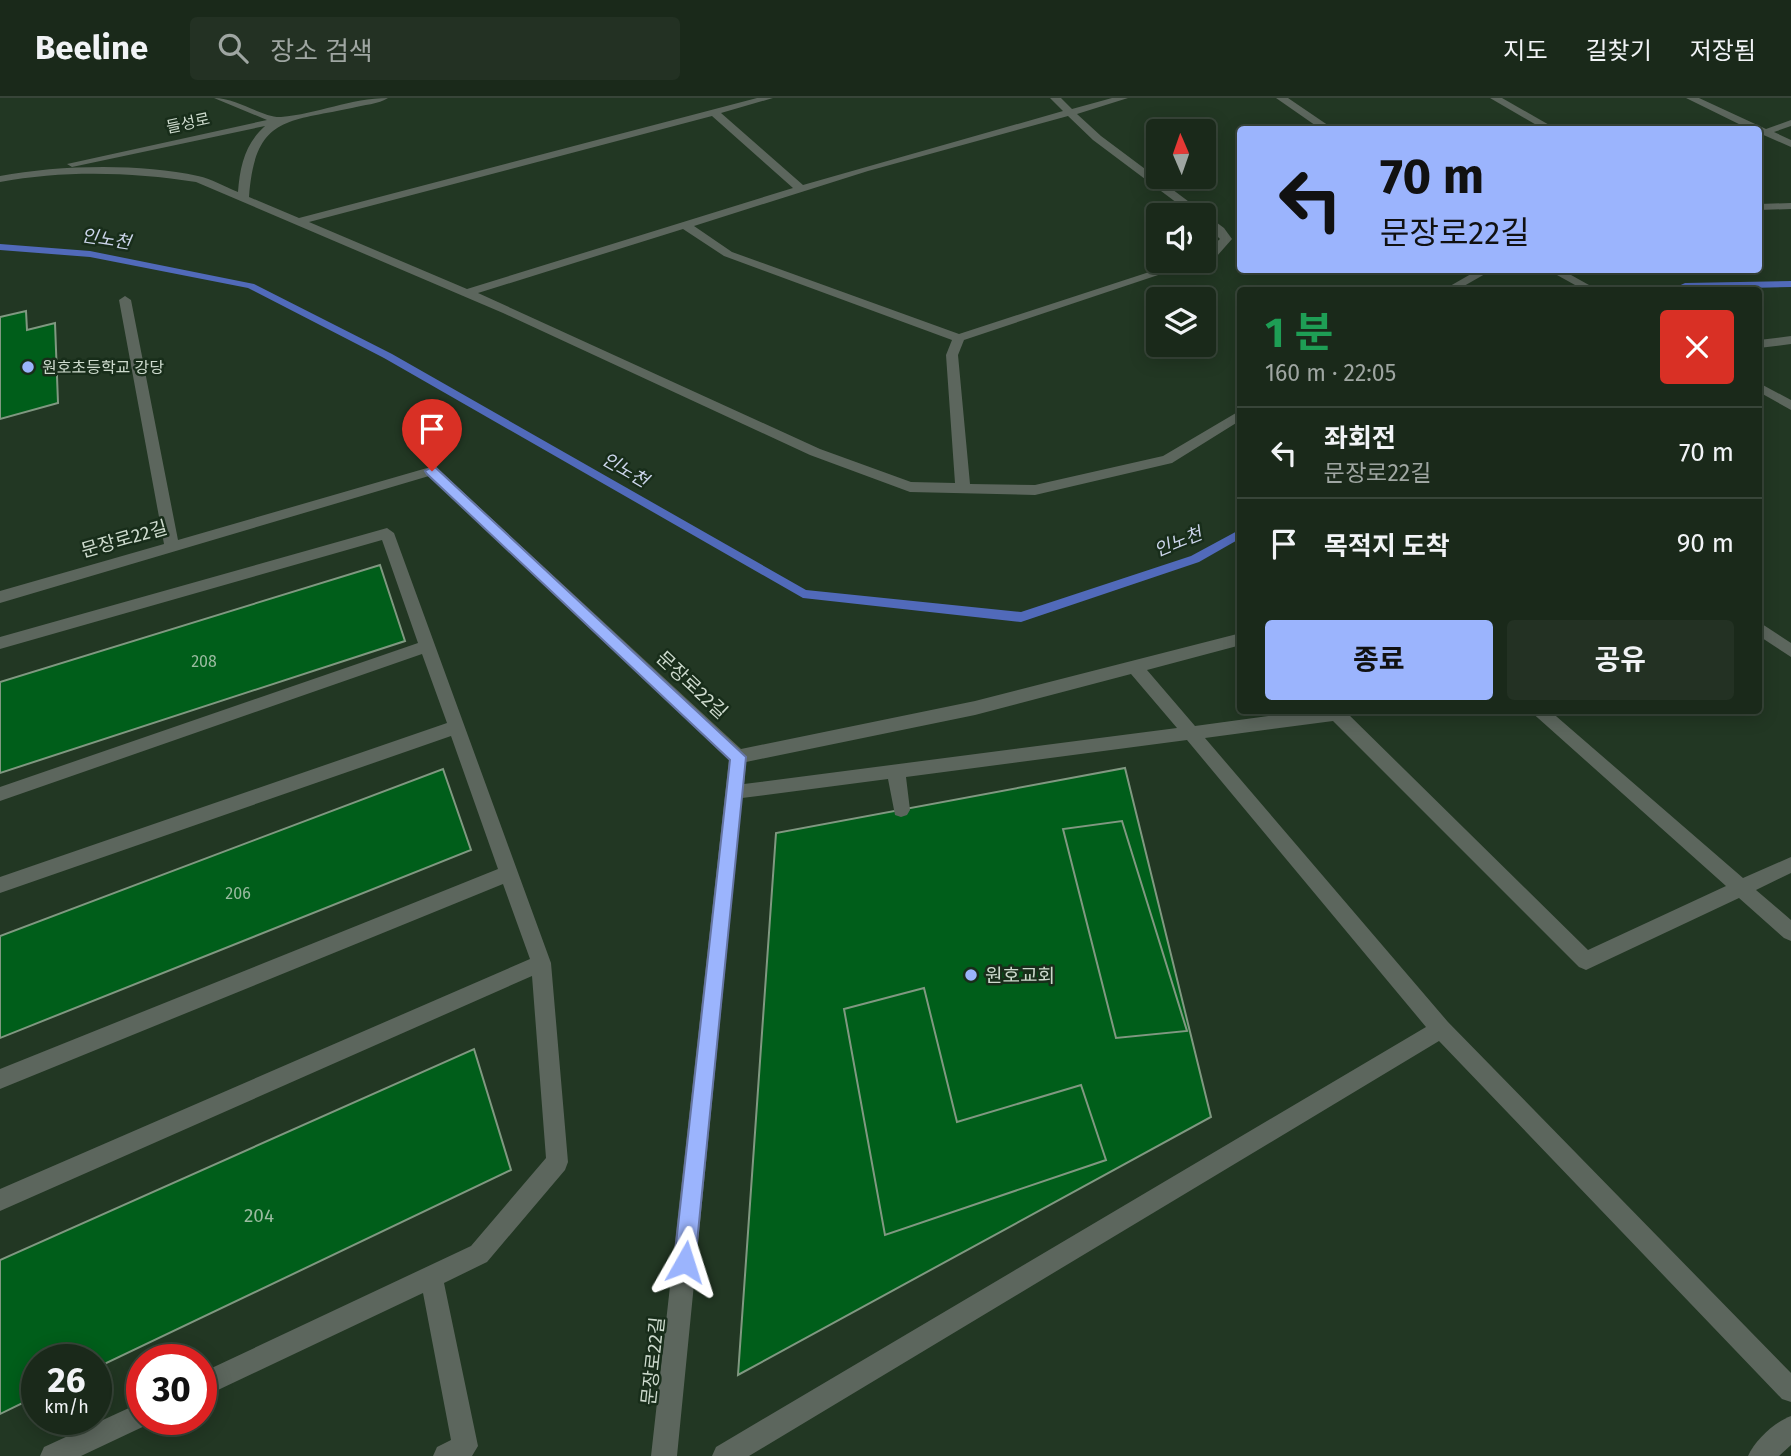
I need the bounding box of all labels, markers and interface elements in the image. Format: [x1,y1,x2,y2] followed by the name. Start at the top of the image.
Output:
[190,17,680,80] search box
[35,28,148,68] text: Beeline
[214,29,252,67] icon: search
[270,36,373,67] text: 장소 검색
[1503,37,1548,65] text: 지도
[1586,37,1652,65] text: 길찾기
[1690,37,1756,65] text: 저장됨
[164,109,212,137] street label: 들성로
[1146,119,1216,189] north arrow
[1146,119,1216,357] map controls
[1380,147,1484,206] text: 70 m
[1265,154,1356,245] icon: left
[1146,203,1216,273] button: sound
[1380,214,1529,252] text: 문장로22길
[80,224,135,254] water label: 인노천
[1146,287,1216,357] button: layers
[1265,308,1333,358] text: 1 분
[1660,310,1734,384] button: close
[42,358,164,377] place label: 원호초등학교 강당
[20,359,36,375] marker: 원호초등학교 강당
[1265,359,1396,387] text: 160 m · 22:05
[402,399,462,471] pin
[413,410,451,448] icon: arrive
[1324,423,1396,454] text: 좌회전
[1265,434,1303,472] icon: left
[1679,437,1734,468] text: 70 m
[598,448,654,493] water label: 인노천
[1324,459,1431,487] text: 문장로22길
[78,516,170,562] street label: 문장로22길
[1151,522,1207,562] water label: 인노천
[1265,525,1303,563] icon: arrive
[1677,528,1734,559] text: 90 m
[1324,531,1450,562] text: 목적지 도착
[1265,620,1493,700] button: 종료
[1507,620,1734,700] button: 공유
[652,646,732,724] street label: 문장로22길
[191,652,217,671] house number: 208
[225,884,251,903] house number: 206
[985,964,1055,987] place label: 원호교회
[963,967,979,983] marker: 원호교회
[244,1204,274,1227] house number: 204
[648,1225,722,1299] position arrow
[637,1316,669,1406] street label: 문장로22길
[126,1344,217,1435] speed limit sign: 30
[48,1359,85,1401] text: 26
[44,1396,89,1418] text: km/h

